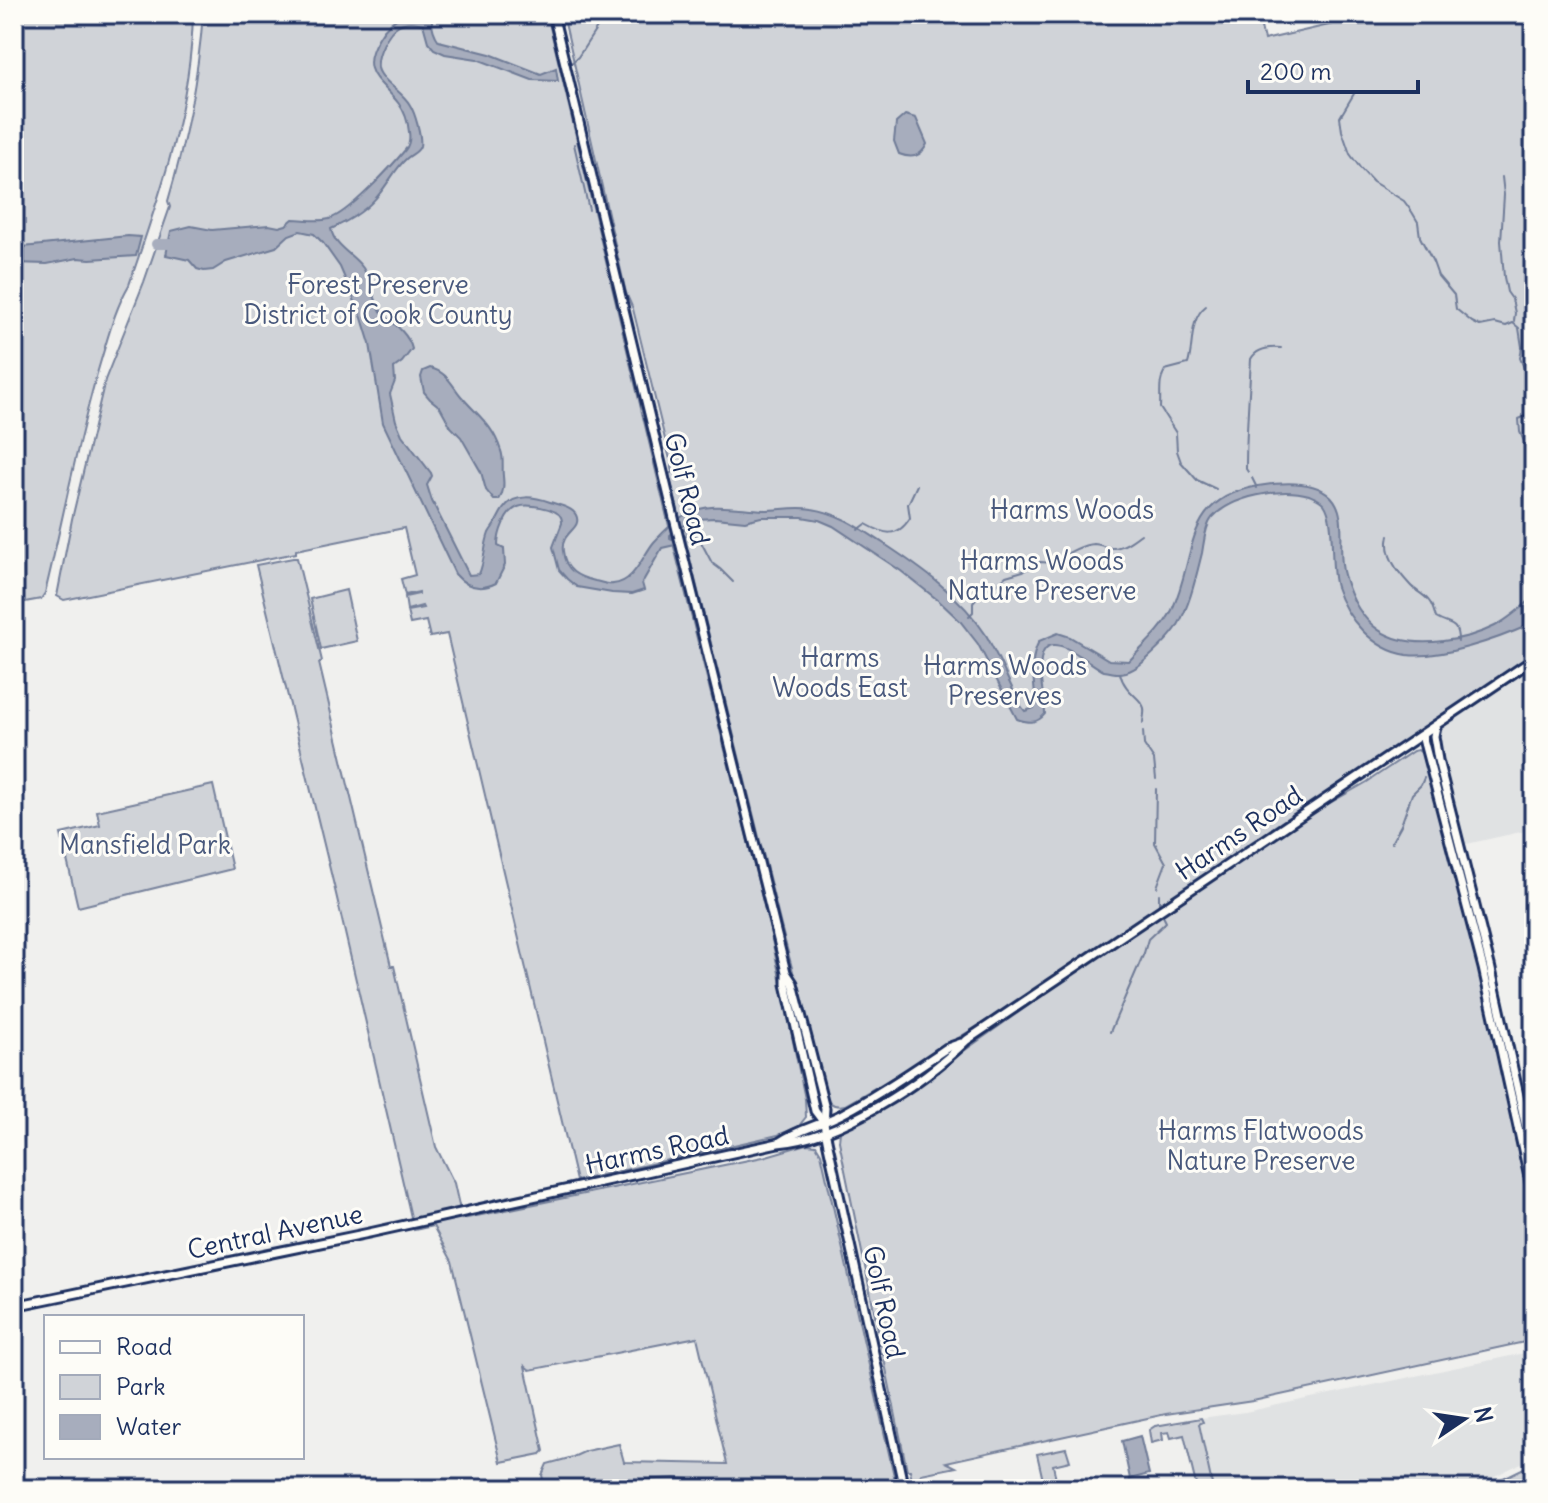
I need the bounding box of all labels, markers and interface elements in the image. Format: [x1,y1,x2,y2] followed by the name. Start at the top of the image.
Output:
[1248,44,1418,94] scale bar
[1260,56,1332,86] text: 200 m
[243,268,513,331] park label: Forest Preserve District of Cook County
[658,429,717,549] street label: Golf Road
[990,493,1154,526] park label: Harms Woods
[947,544,1137,607] park label: Harms Woods Nature Preserve
[772,641,908,704] park label: Harms Woods East
[923,649,1087,712] park label: Harms Woods Preserves
[1169,778,1308,887] street label: Harms Road
[59,828,231,861] park label: Mansfield Park
[1158,1114,1364,1177] park label: Harms Flatwoods Nature Preserve
[582,1118,732,1181] street label: Harms Road
[184,1197,366,1266] street label: Central Avenue
[856,1242,913,1362] street label: Golf Road
[44,1315,304,1459] legend
[116,1331,172,1361] text: Road
[116,1371,166,1401] text: Park
[1424,1379,1504,1459] north arrow
[1468,1404,1499,1425] text: N
[116,1411,181,1441] text: Water

